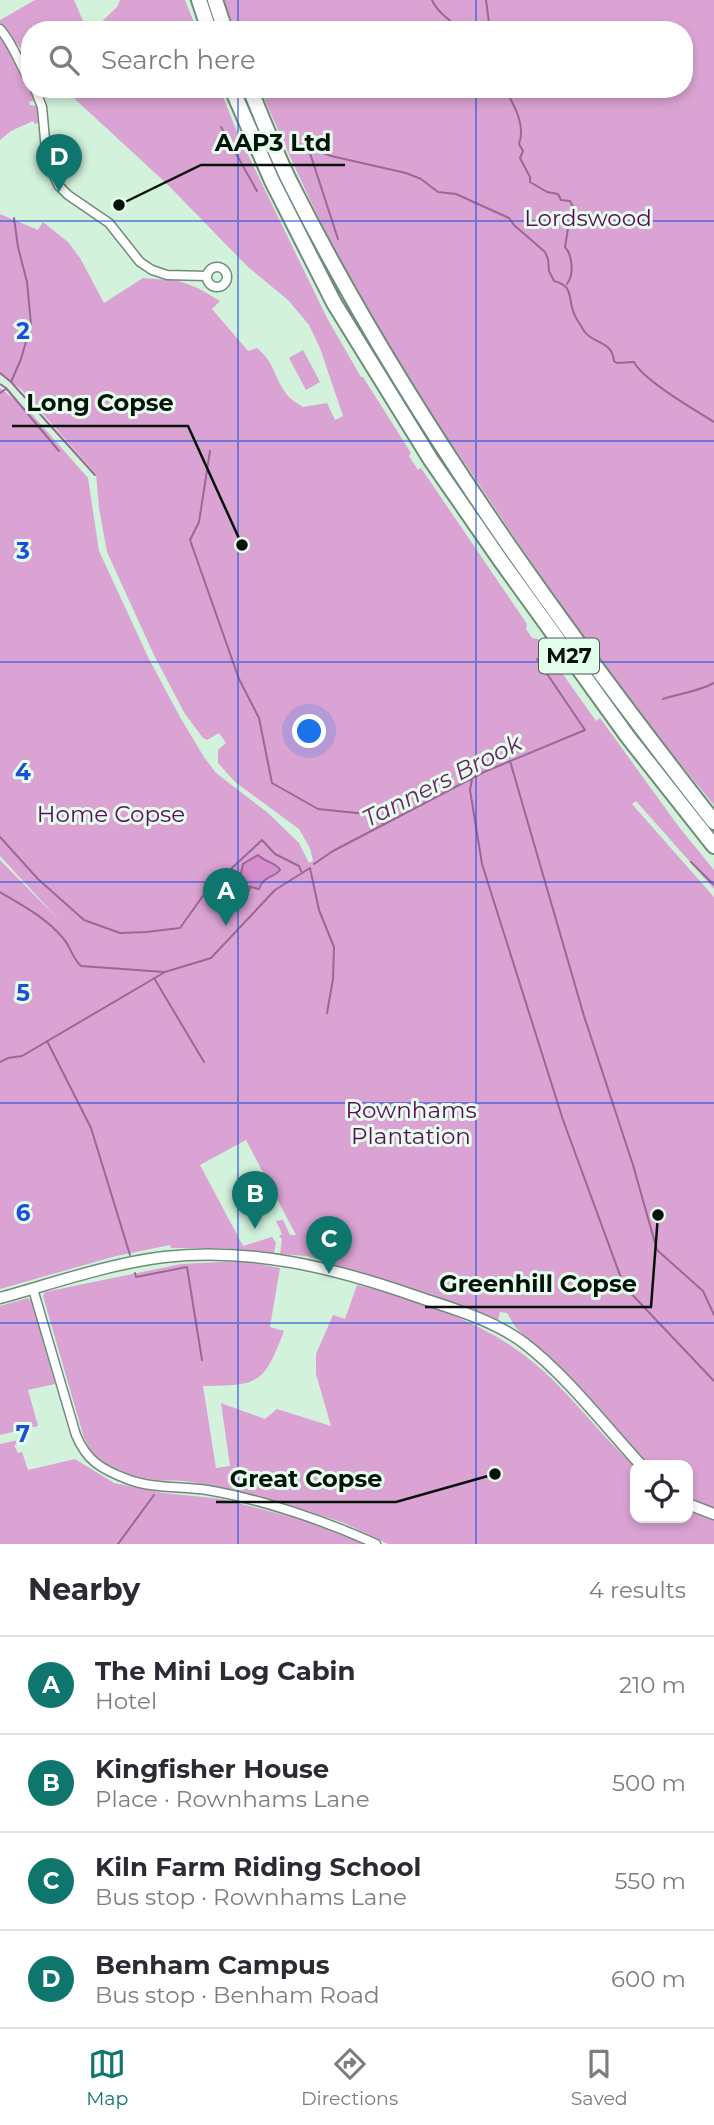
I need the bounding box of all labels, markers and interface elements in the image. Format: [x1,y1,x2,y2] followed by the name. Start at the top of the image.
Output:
[21,21,693,98] search box
[45,41,83,79] icon: search
[101,44,256,76] text: Search here
[201,120,345,165] callout: AAP3 Ltd
[214,128,331,157] text: AAP3 Ltd
[36,134,82,192] pin: D
[524,204,652,232] park label: Lordswood
[16,317,30,345] text: 2
[12,381,188,426] callout: Long Copse
[26,388,174,417] text: Long Copse
[15,537,30,565] text: 3
[539,638,599,674] road number: M27
[292,714,326,748] your location
[357,727,528,833] water label: Tanners Brook
[15,758,31,786] text: 4
[37,800,185,828] park label: Home Copse
[203,868,249,926] pin: A
[16,979,30,1007] text: 5
[345,1096,477,1150] park label: Rownhams Plantation
[232,1171,278,1229] pin: B
[16,1199,31,1227] text: 6
[306,1216,352,1274] pin: C
[425,1262,651,1307] callout: Greenhill Copse
[439,1269,637,1298] text: Greenhill Copse
[16,1420,30,1448] text: 7
[216,1457,396,1502] callout: Great Copse
[630,1460,693,1523] map controls
[630,1460,693,1523] button: locate
[230,1464,382,1493] text: Great Copse
[28,1571,140,1608] text: Nearby
[589,1576,686,1604] text: 4 results
[95,1655,355,1687] text: The Mini Log Cabin
[42,1671,60,1699] text: A
[619,1671,686,1699] text: 210 m
[95,1687,157,1715] text: Hotel
[95,1753,329,1785] text: Kingfisher House
[42,1769,60,1797] text: B
[612,1769,686,1797] text: 500 m
[95,1785,370,1813] text: Place · Rownhams Lane
[95,1851,421,1883] text: Kiln Farm Riding School
[43,1867,59,1895] text: C
[614,1867,686,1895] text: 550 m
[95,1883,407,1911] text: Bus stop · Rownhams Lane
[95,1949,330,1981] text: Benham Campus
[42,1965,61,1993] text: D
[611,1965,686,1993] text: 600 m
[95,1981,380,2009] text: Bus stop · Benham Road
[86,2045,128,2110] tab: Map
[301,2045,398,2110] tab: Directions
[571,2045,628,2110] tab: Saved

